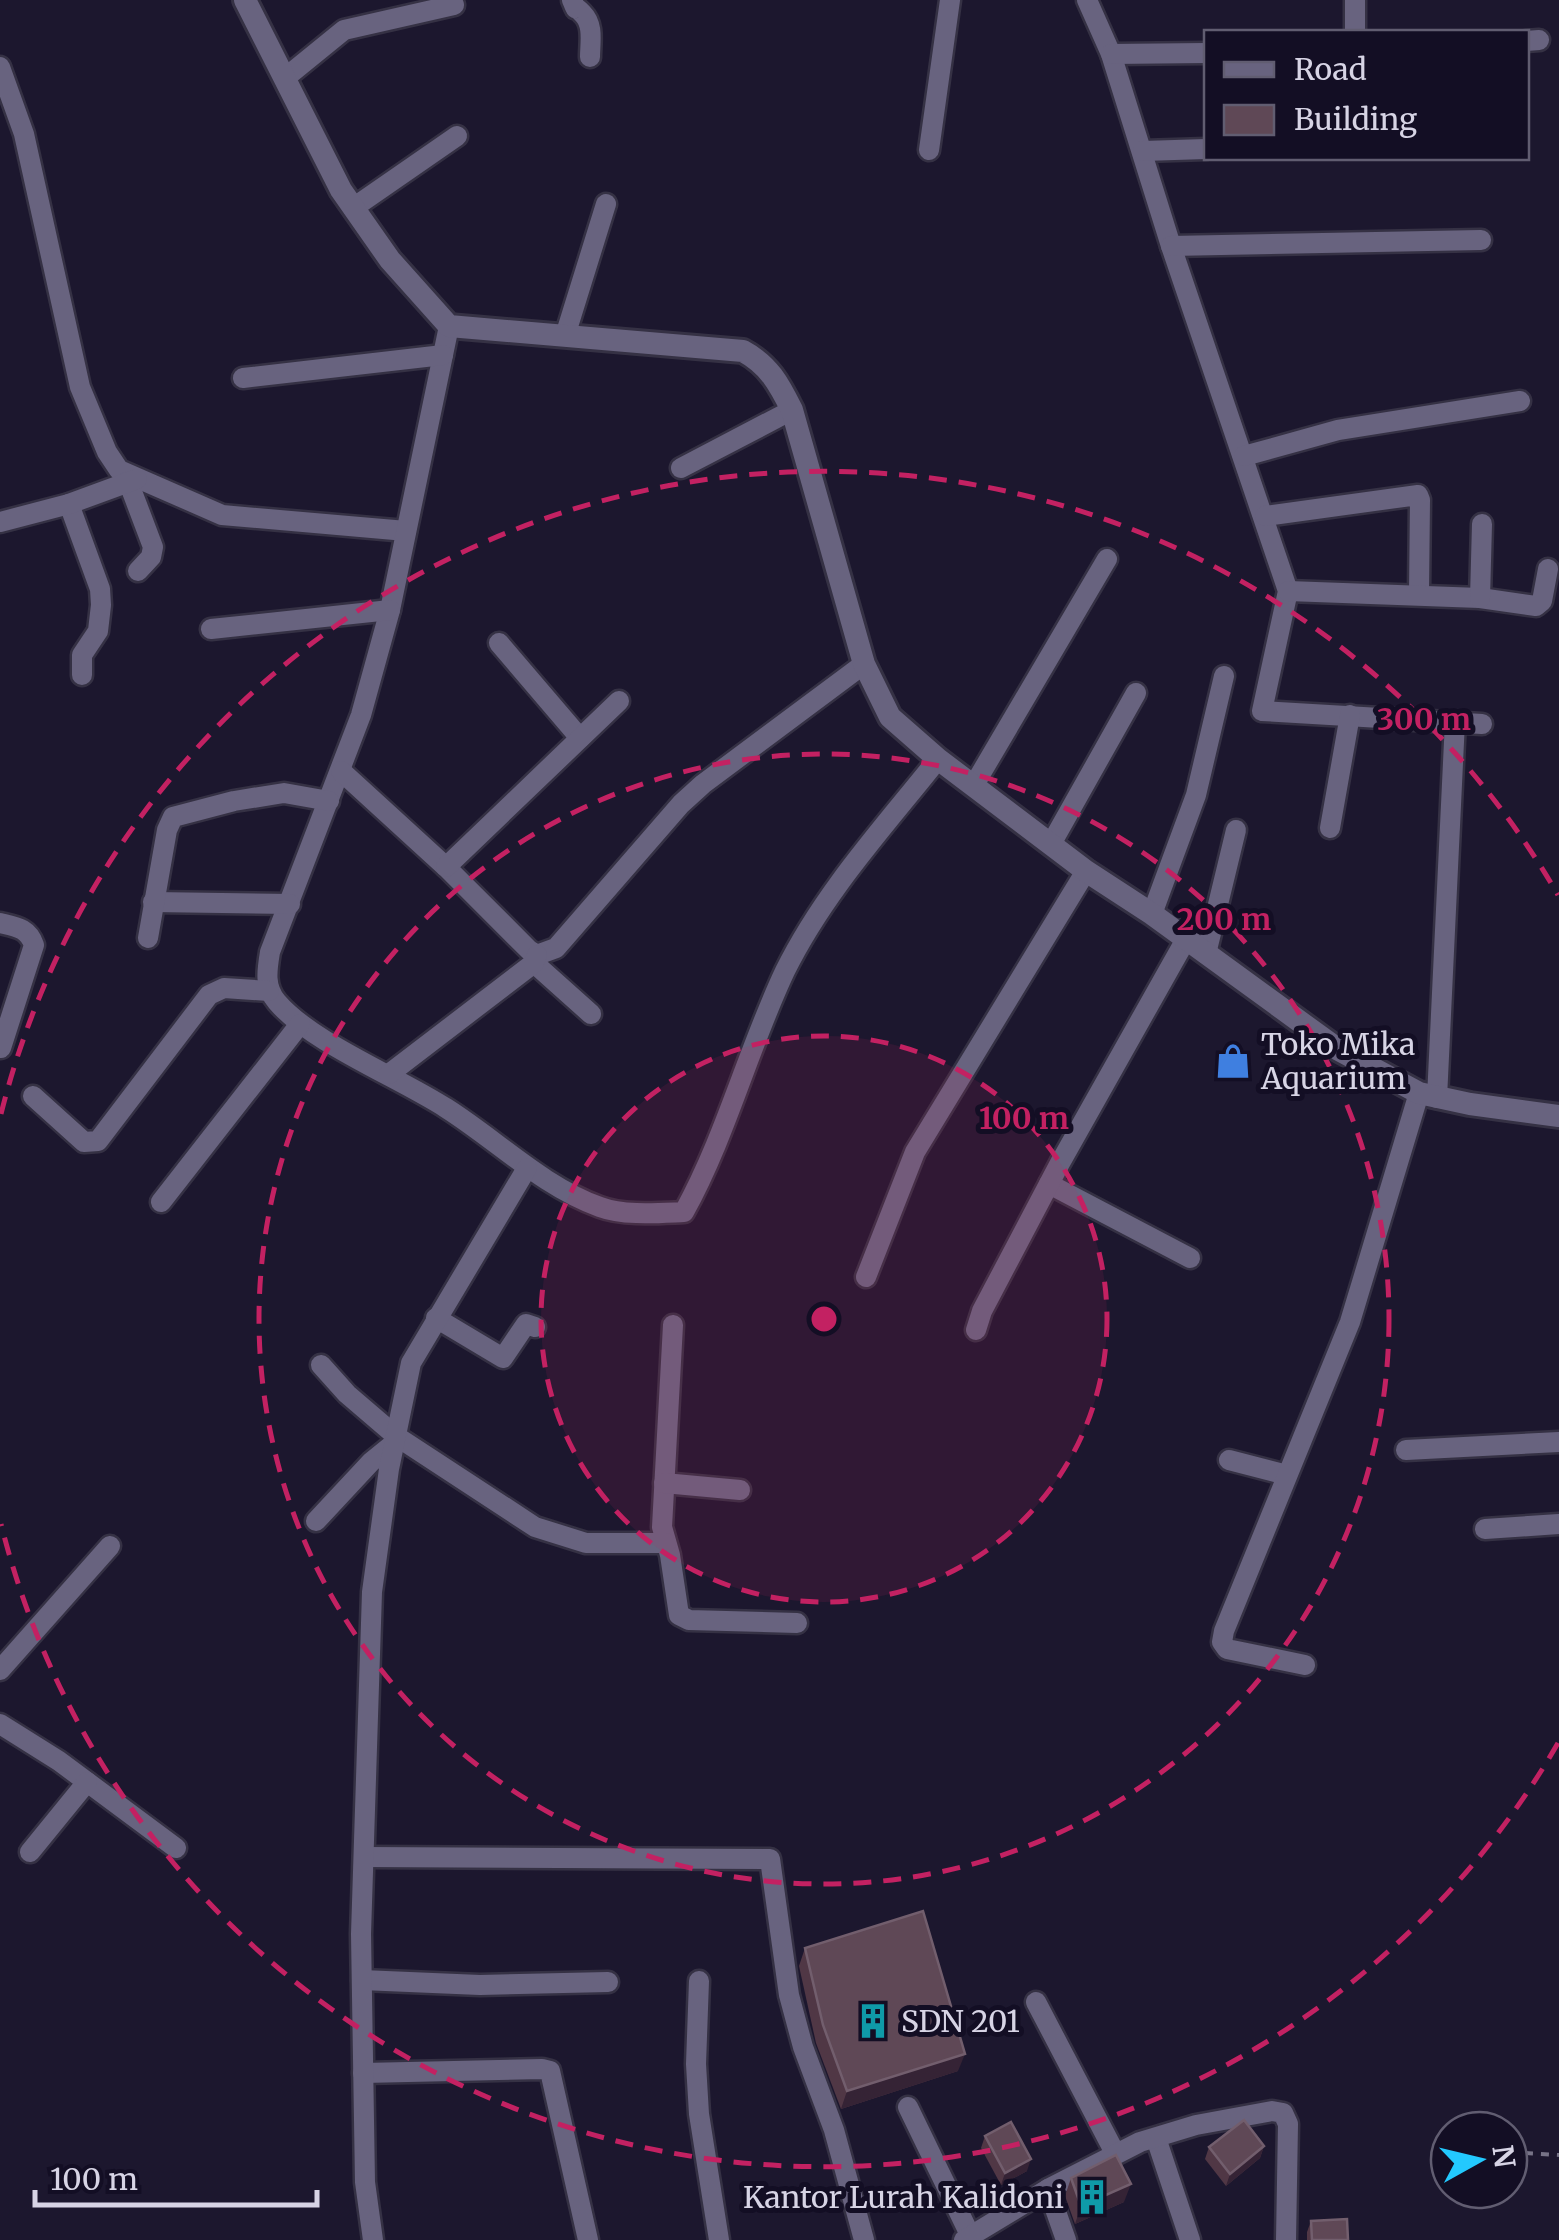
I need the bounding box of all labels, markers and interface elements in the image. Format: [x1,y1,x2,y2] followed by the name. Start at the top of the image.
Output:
[1204,30,1529,160] legend
[1294,50,1367,88] text: Road
[1294,100,1417,138] text: Building
[1377,700,1471,738] text: 300 m
[1177,900,1271,938] text: 200 m
[1260,1025,1415,1097] place label: Toko Mika Aquarium
[1214,1042,1252,1080] shop icon: Toko Mika Aquarium
[979,1099,1069,1137] text: 100 m
[806,1301,842,1337] centre of rings
[854,2002,892,2040] building icon: SDN 201
[901,2002,1020,2040] place label: SDN 201
[1429,2110,1529,2210] north arrow
[1484,2143,1523,2170] text: N
[35,2145,318,2207] scale bar
[50,2160,138,2198] text: 100 m
[743,2178,1064,2216] place label: Kantor Lurah Kalidoni
[1073,2178,1111,2216] building icon: Kantor Lurah Kalidoni

